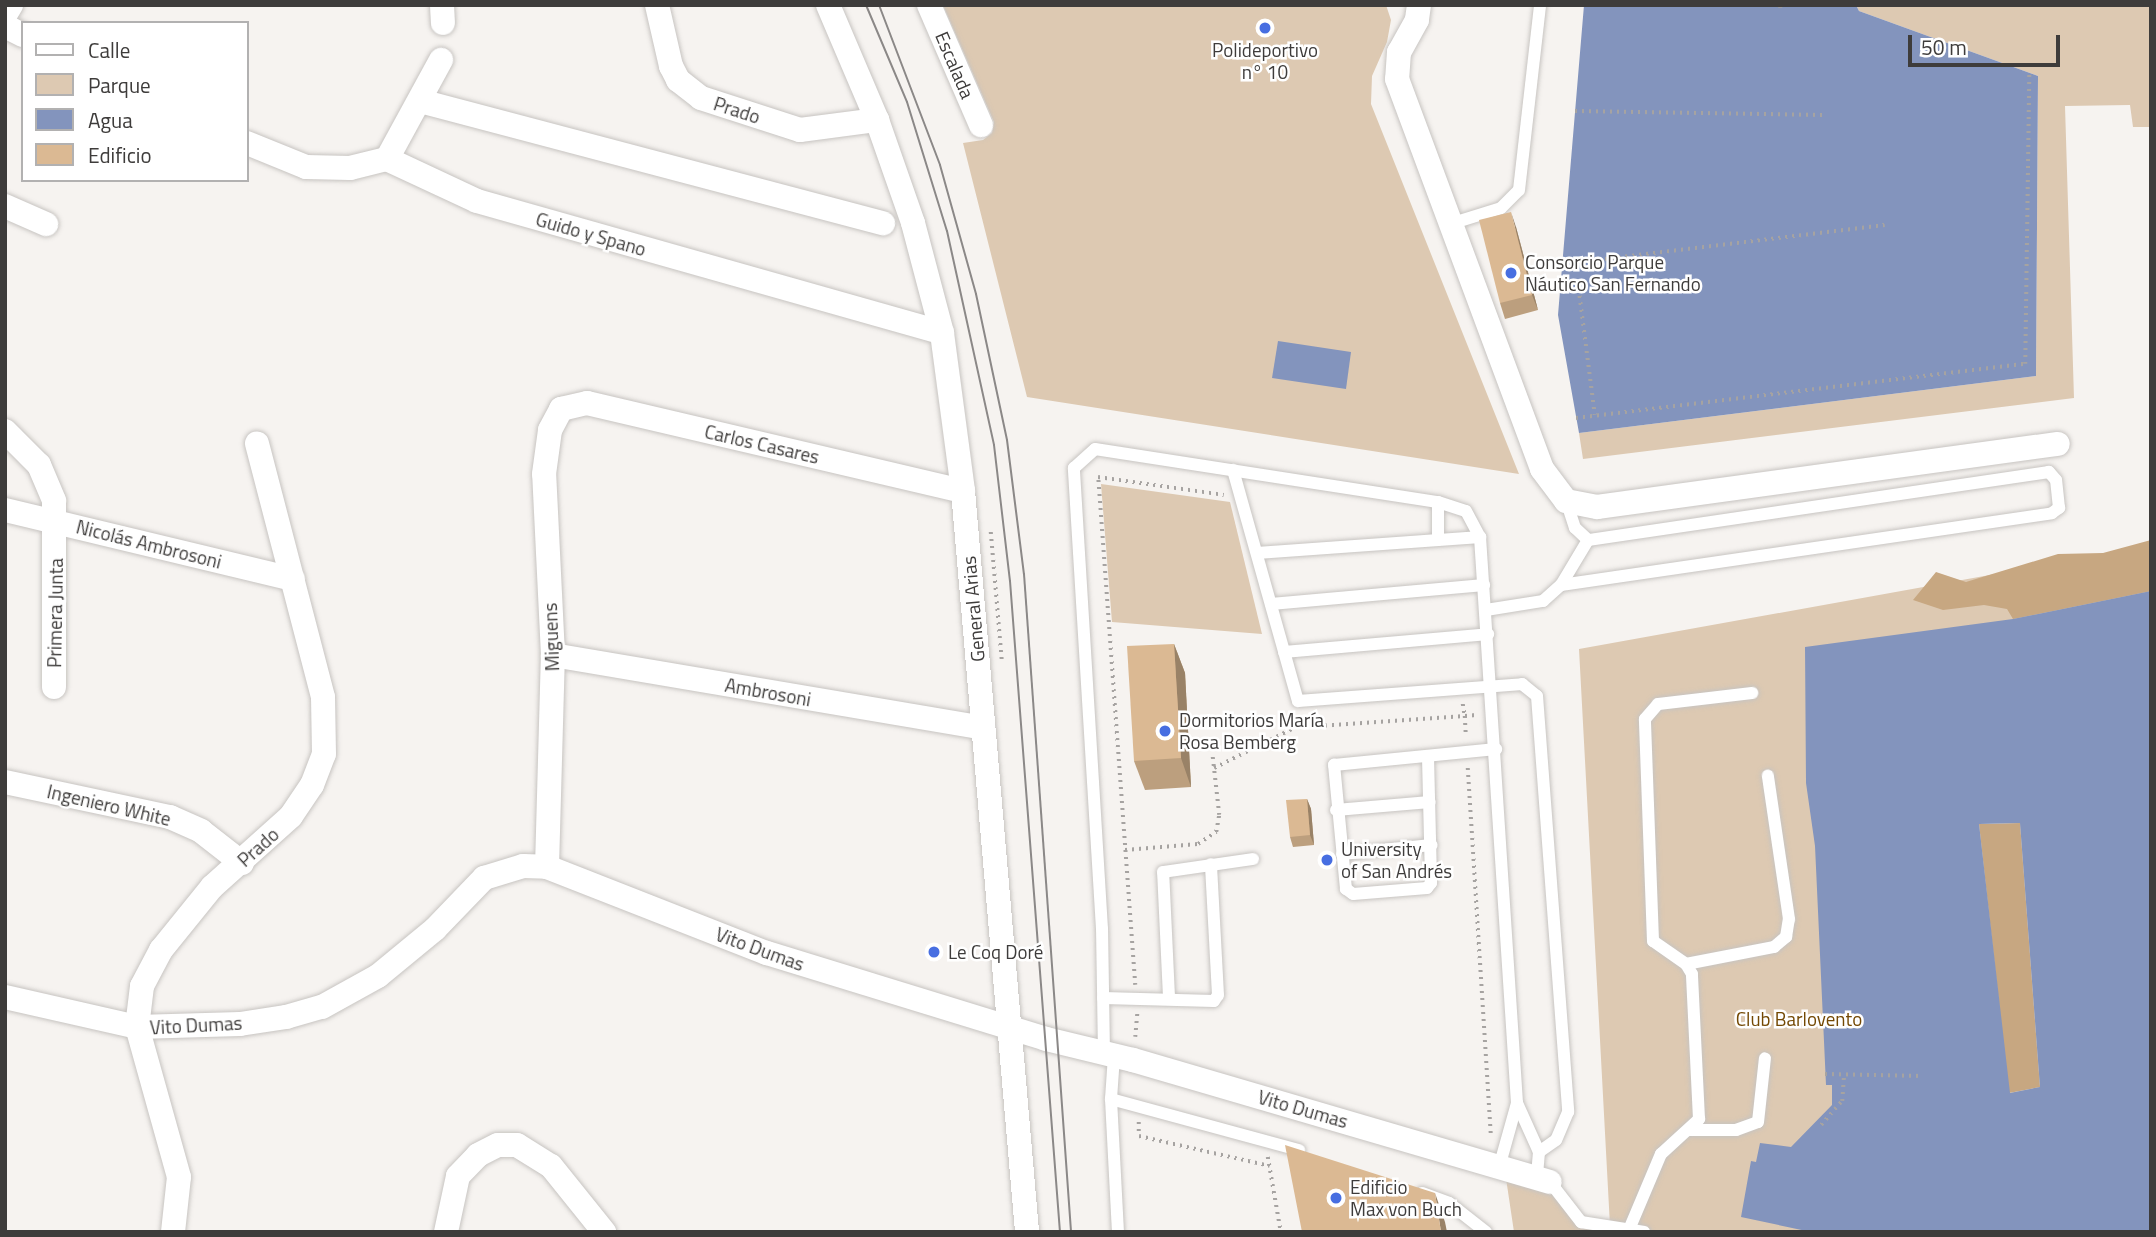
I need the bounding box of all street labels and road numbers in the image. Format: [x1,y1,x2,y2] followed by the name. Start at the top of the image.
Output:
[931,28,979,102] street label: Escalada
[711,92,763,128] street label: Prado
[533,207,649,261] street label: Guido y Spano
[702,420,822,468] street label: Carlos Casares
[74,515,224,573] street label: Nicolás Ambrosoni
[957,555,989,663] street label: General Arias
[43,558,67,668] street label: Primera Junta
[538,602,564,672] street label: Miguens
[723,673,813,711] street label: Ambrosoni
[45,780,173,830] street label: Ingeniero White
[233,823,283,871] street label: Prado
[713,922,807,976] street label: Vito Dumas
[149,1011,243,1039] street label: Vito Dumas
[1255,1085,1351,1133] street label: Vito Dumas

